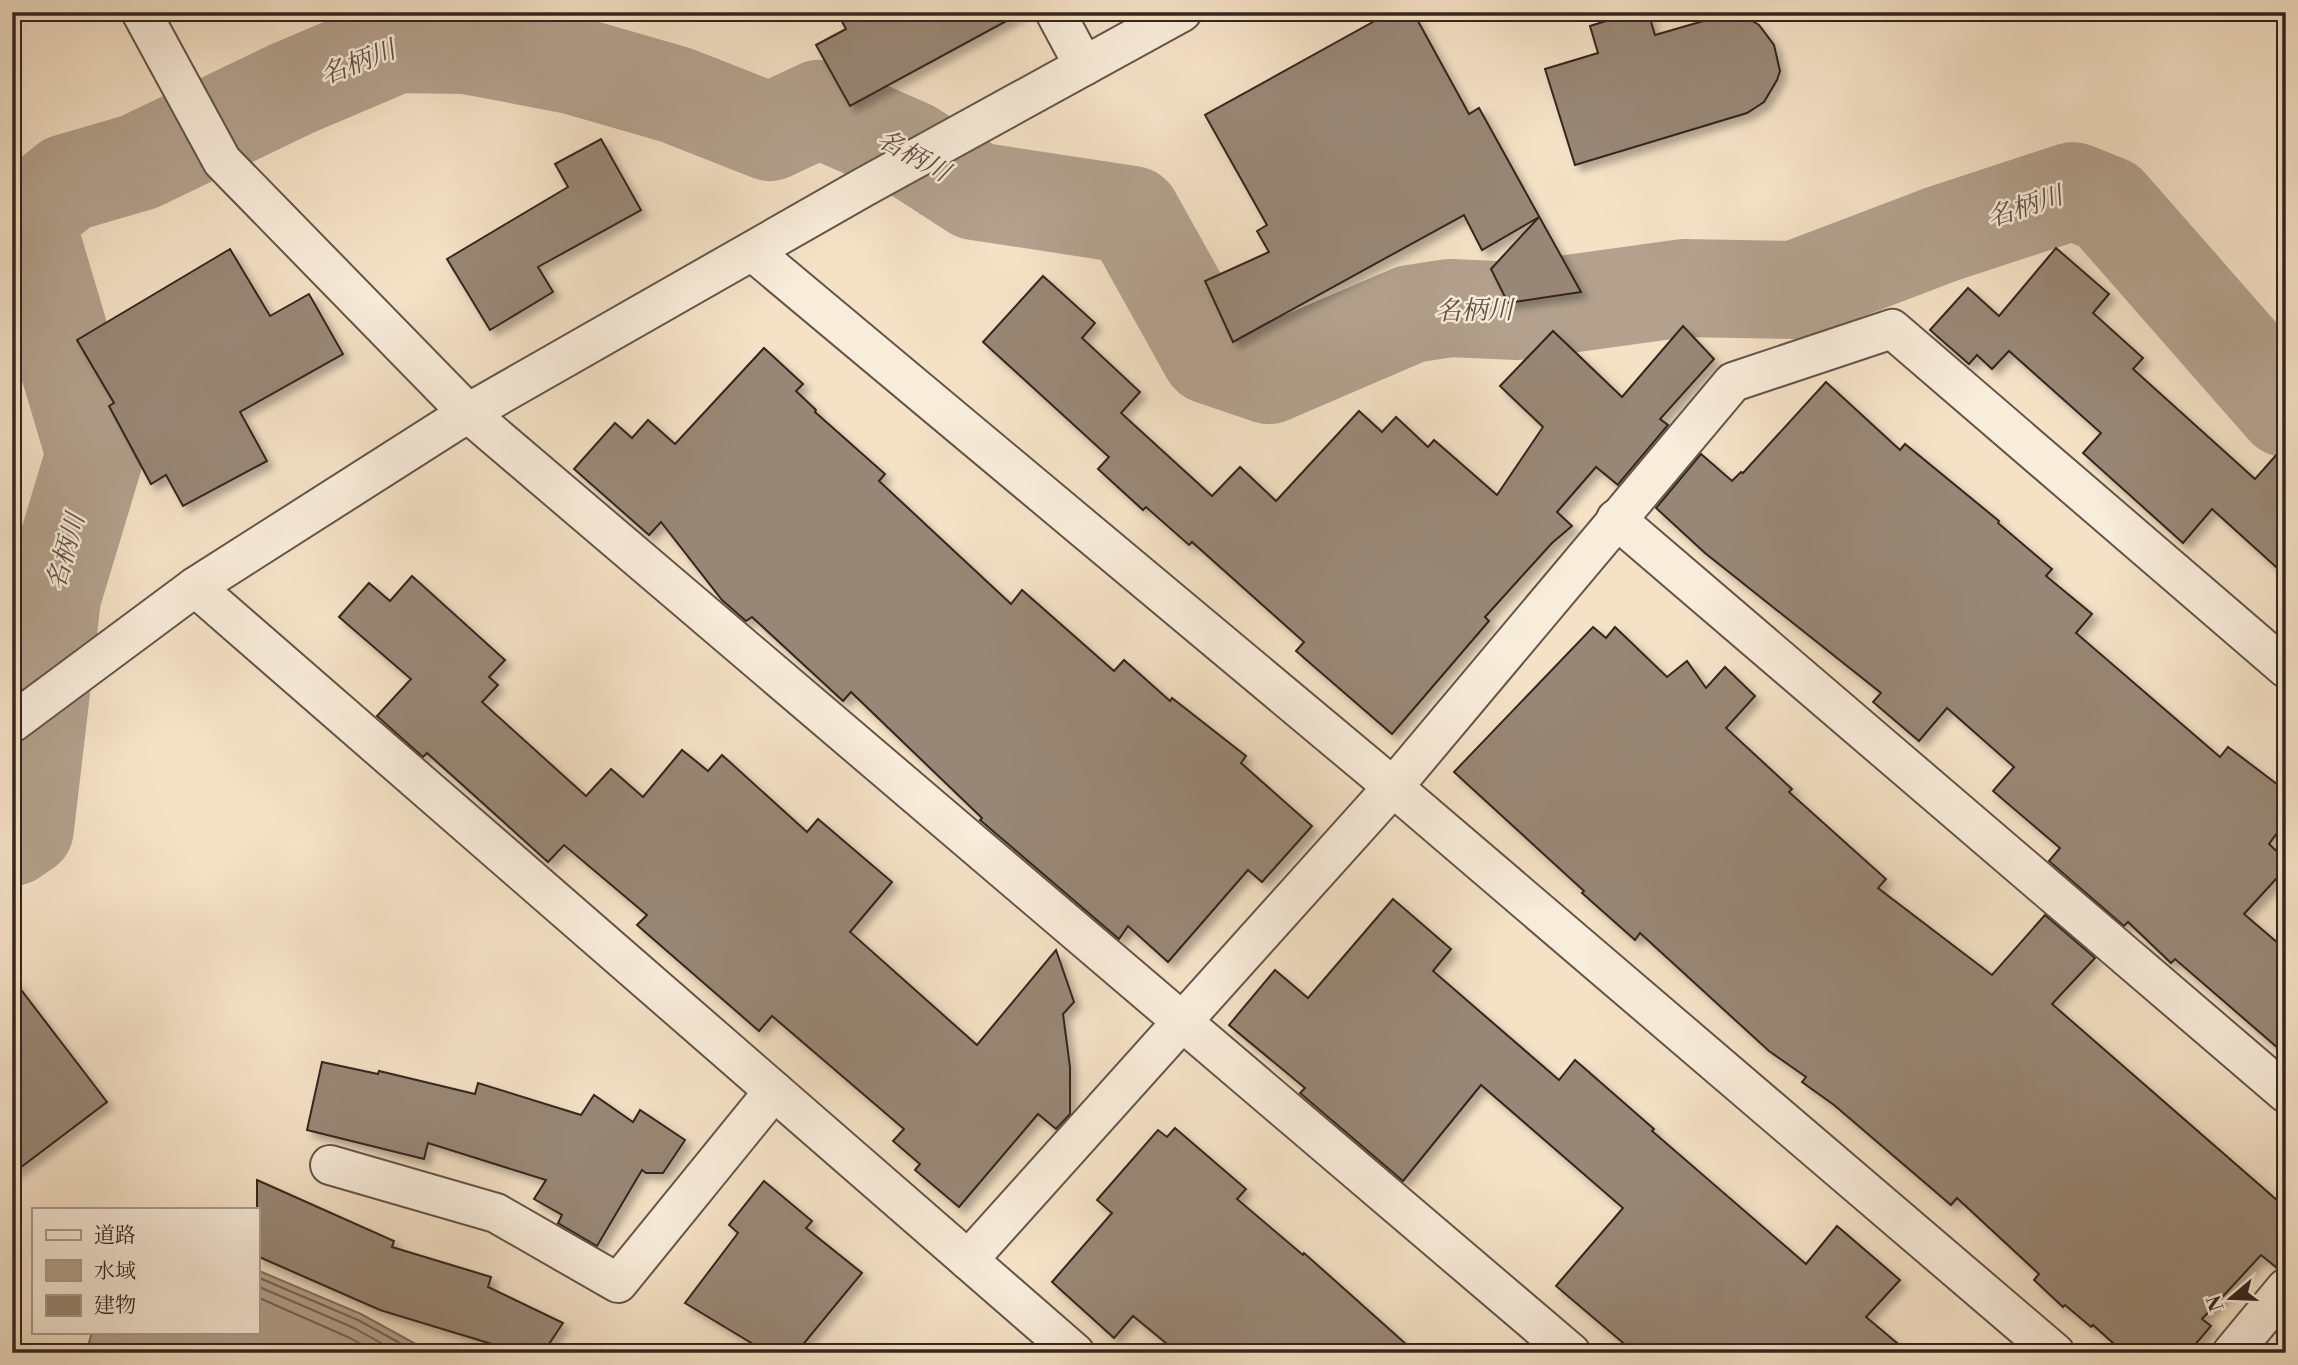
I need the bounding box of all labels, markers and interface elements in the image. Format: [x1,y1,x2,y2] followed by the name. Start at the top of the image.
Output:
[316,33,403,92] water label: 名柄川
[871,123,957,190] water label: 名柄川
[1983,179,2070,234] water label: 名柄川
[1435,294,1516,328] water label: 名柄川
[40,507,93,594] water label: 名柄川
[32,1208,259,1334] legend
[94,1223,136,1249] text: 道路
[94,1259,136,1285] text: 水域
[2196,1264,2266,1334] north arrow
[2202,1292,2230,1314] text: N
[94,1293,136,1319] text: 建物

